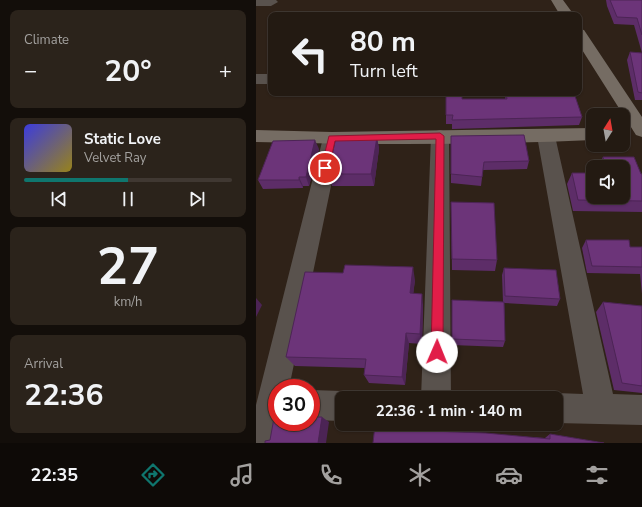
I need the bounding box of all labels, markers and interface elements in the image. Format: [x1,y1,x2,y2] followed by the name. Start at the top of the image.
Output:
[350,23,416,61] text: 80 m
[284,28,336,80] icon: left
[24,31,69,49] text: Climate
[104,51,152,92] text: 20°
[24,56,37,86] text: −
[219,56,232,86] text: +
[350,59,418,83] text: Turn left
[586,108,630,152] north arrow
[586,108,630,204] map controls
[84,129,161,149] text: Static Love
[84,149,146,167] text: Velvet Ray
[308,151,342,185] pin
[314,157,336,179] icon: arrive
[586,160,630,204] button: sound
[48,188,70,210] icon: previous
[117,188,139,210] icon: pause
[186,188,208,210] icon: next
[97,231,159,302] text: 27
[114,293,142,311] text: km/h
[416,331,458,373] position arrow
[24,355,63,373] text: Arrival
[24,375,103,416] text: 22:36
[268,379,320,431] speed limit sign: 30
[376,401,522,421] text: 22:36 · 1 min · 140 m
[139,461,167,489] icon: directions
[228,461,256,489] icon: music
[317,461,345,489] icon: phone
[406,461,434,489] icon: climate
[495,461,523,489] icon: car
[583,461,611,489] icon: filters
[30,463,78,487] text: 22:35

